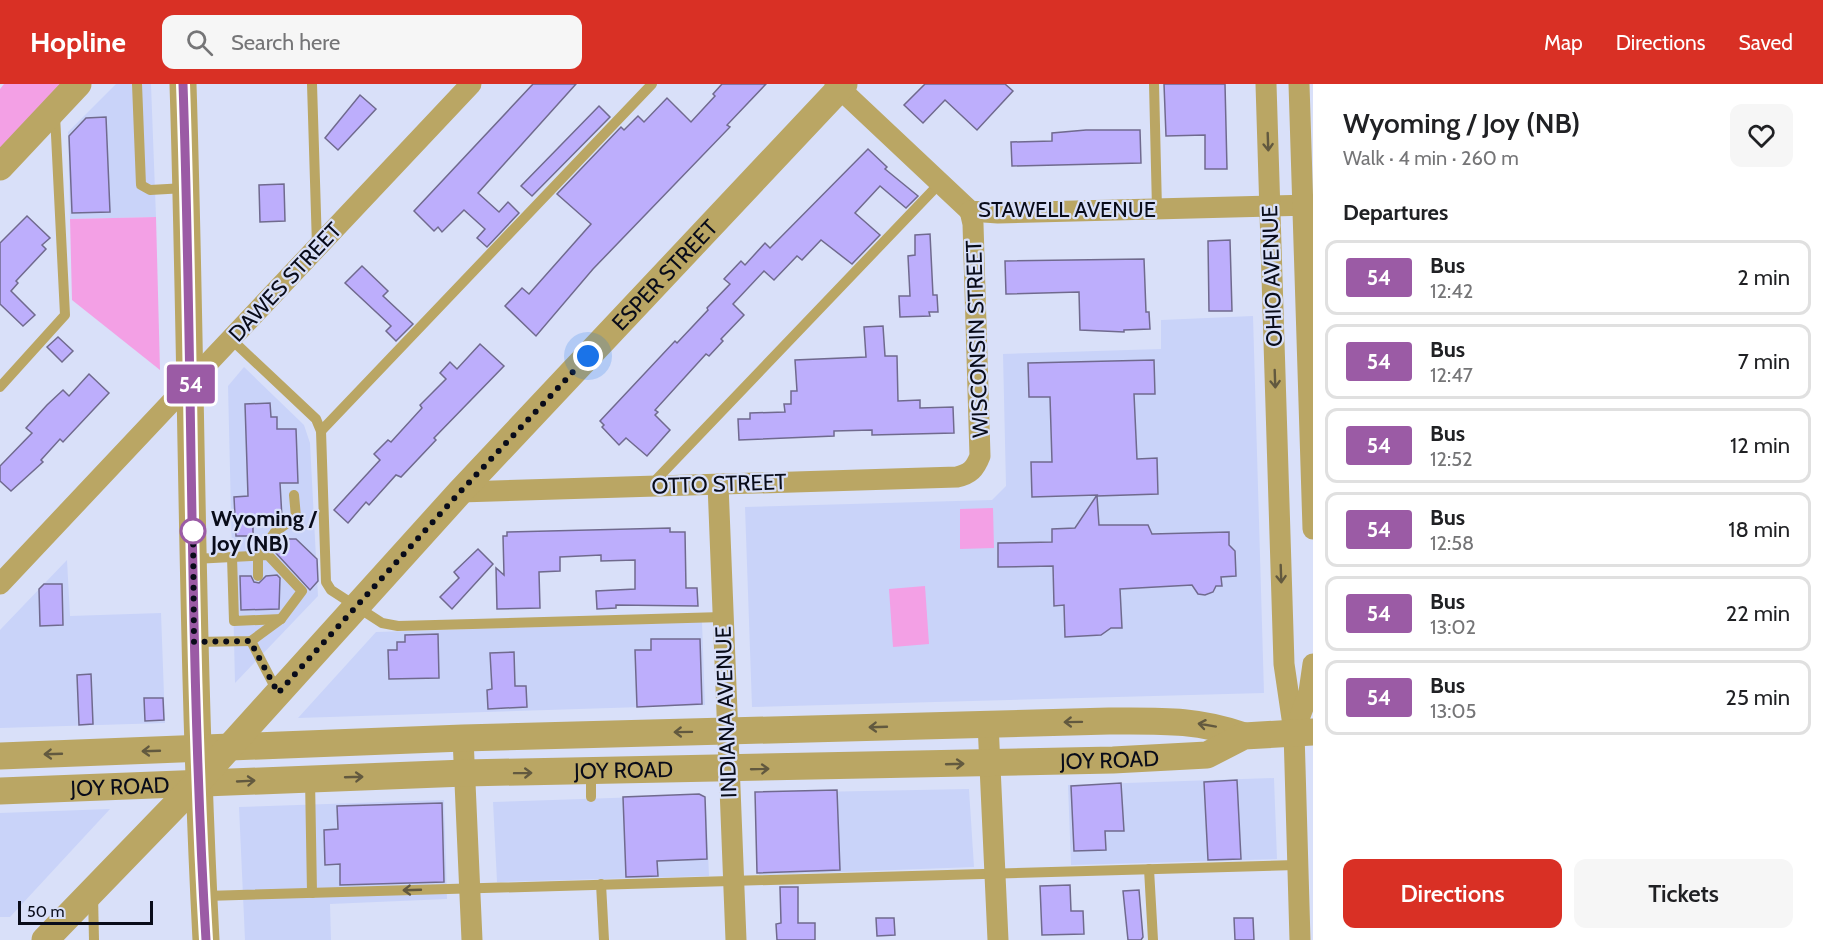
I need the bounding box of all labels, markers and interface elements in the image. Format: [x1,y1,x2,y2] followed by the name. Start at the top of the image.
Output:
[162,15,582,69] search box
[30,25,126,59] text: Hopline
[183,26,216,59] icon: search
[231,29,340,56] text: Search here
[1544,30,1583,55] text: Map
[1616,30,1705,55] text: Directions
[1738,30,1793,55] text: Saved
[1730,104,1793,167] button: heart
[1343,106,1580,140] text: Wyoming / Joy (NB)
[1262,132,1273,152] one-way arrow
[1343,146,1519,170] text: Walk · 4 min · 260 m
[978,196,1156,223] street label: STAWELL AVENUE
[1343,199,1448,226] text: Departures
[1256,205,1288,347] street label: OHIO AVENUE
[606,214,723,336] street label: ESPER STREET
[223,217,347,347] street label: DAWES STREET
[960,239,994,438] street label: WISCONSIN STREET
[1430,252,1465,279] text: Bus
[1737,264,1790,291] text: 2 min
[1367,265,1391,290] text: 54
[1430,279,1473,303] text: 12:42
[1430,336,1465,363] text: Bus
[573,341,603,371] your location
[1738,348,1790,375] text: 7 min
[1367,349,1391,374] text: 54
[1430,363,1473,387] text: 12:47
[164,364,218,404] line badge: 54
[1269,369,1281,389] one-way arrow
[179,372,203,397] text: 54
[1430,420,1465,447] text: Bus
[1730,432,1790,459] text: 12 min
[1367,433,1391,458] text: 54
[1430,447,1472,471] text: 12:52
[651,468,787,500] street label: OTTO STREET
[1430,504,1465,531] text: Bus
[210,505,318,557] place label: Wyoming / Joy (NB)
[1728,516,1790,543] text: 18 min
[1367,517,1391,542] text: 54
[180,518,206,544] marker: Wyoming / Joy (NB)
[1430,531,1474,555] text: 12:58
[1276,564,1287,584] one-way arrow
[1430,588,1465,615] text: Bus
[1726,600,1790,627] text: 22 min
[1367,601,1391,626] text: 54
[1430,615,1476,639] text: 13:02
[710,626,742,798] street label: INDIANA AVENUE
[1430,672,1465,699] text: Bus
[1725,684,1790,711] text: 25 min
[1367,685,1391,710] text: 54
[1430,699,1476,723] text: 13:05
[1064,716,1084,728] one-way arrow
[1198,719,1218,730] one-way arrow
[869,721,889,732] one-way arrow
[674,726,694,738] one-way arrow
[1059,744,1160,775] street label: JOY ROAD
[142,745,162,756] one-way arrow
[44,748,64,760] one-way arrow
[573,755,673,784] street label: JOY ROAD
[945,758,965,770] one-way arrow
[750,763,770,775] one-way arrow
[513,767,533,779] one-way arrow
[69,771,170,802] street label: JOY ROAD
[343,772,363,783] one-way arrow
[236,776,256,787] one-way arrow
[1343,859,1562,928] button: Directions
[1574,859,1793,928] button: Tickets
[402,884,422,895] one-way arrow
[18,898,153,926] scale bar
[27,902,64,921] text: 50 m

